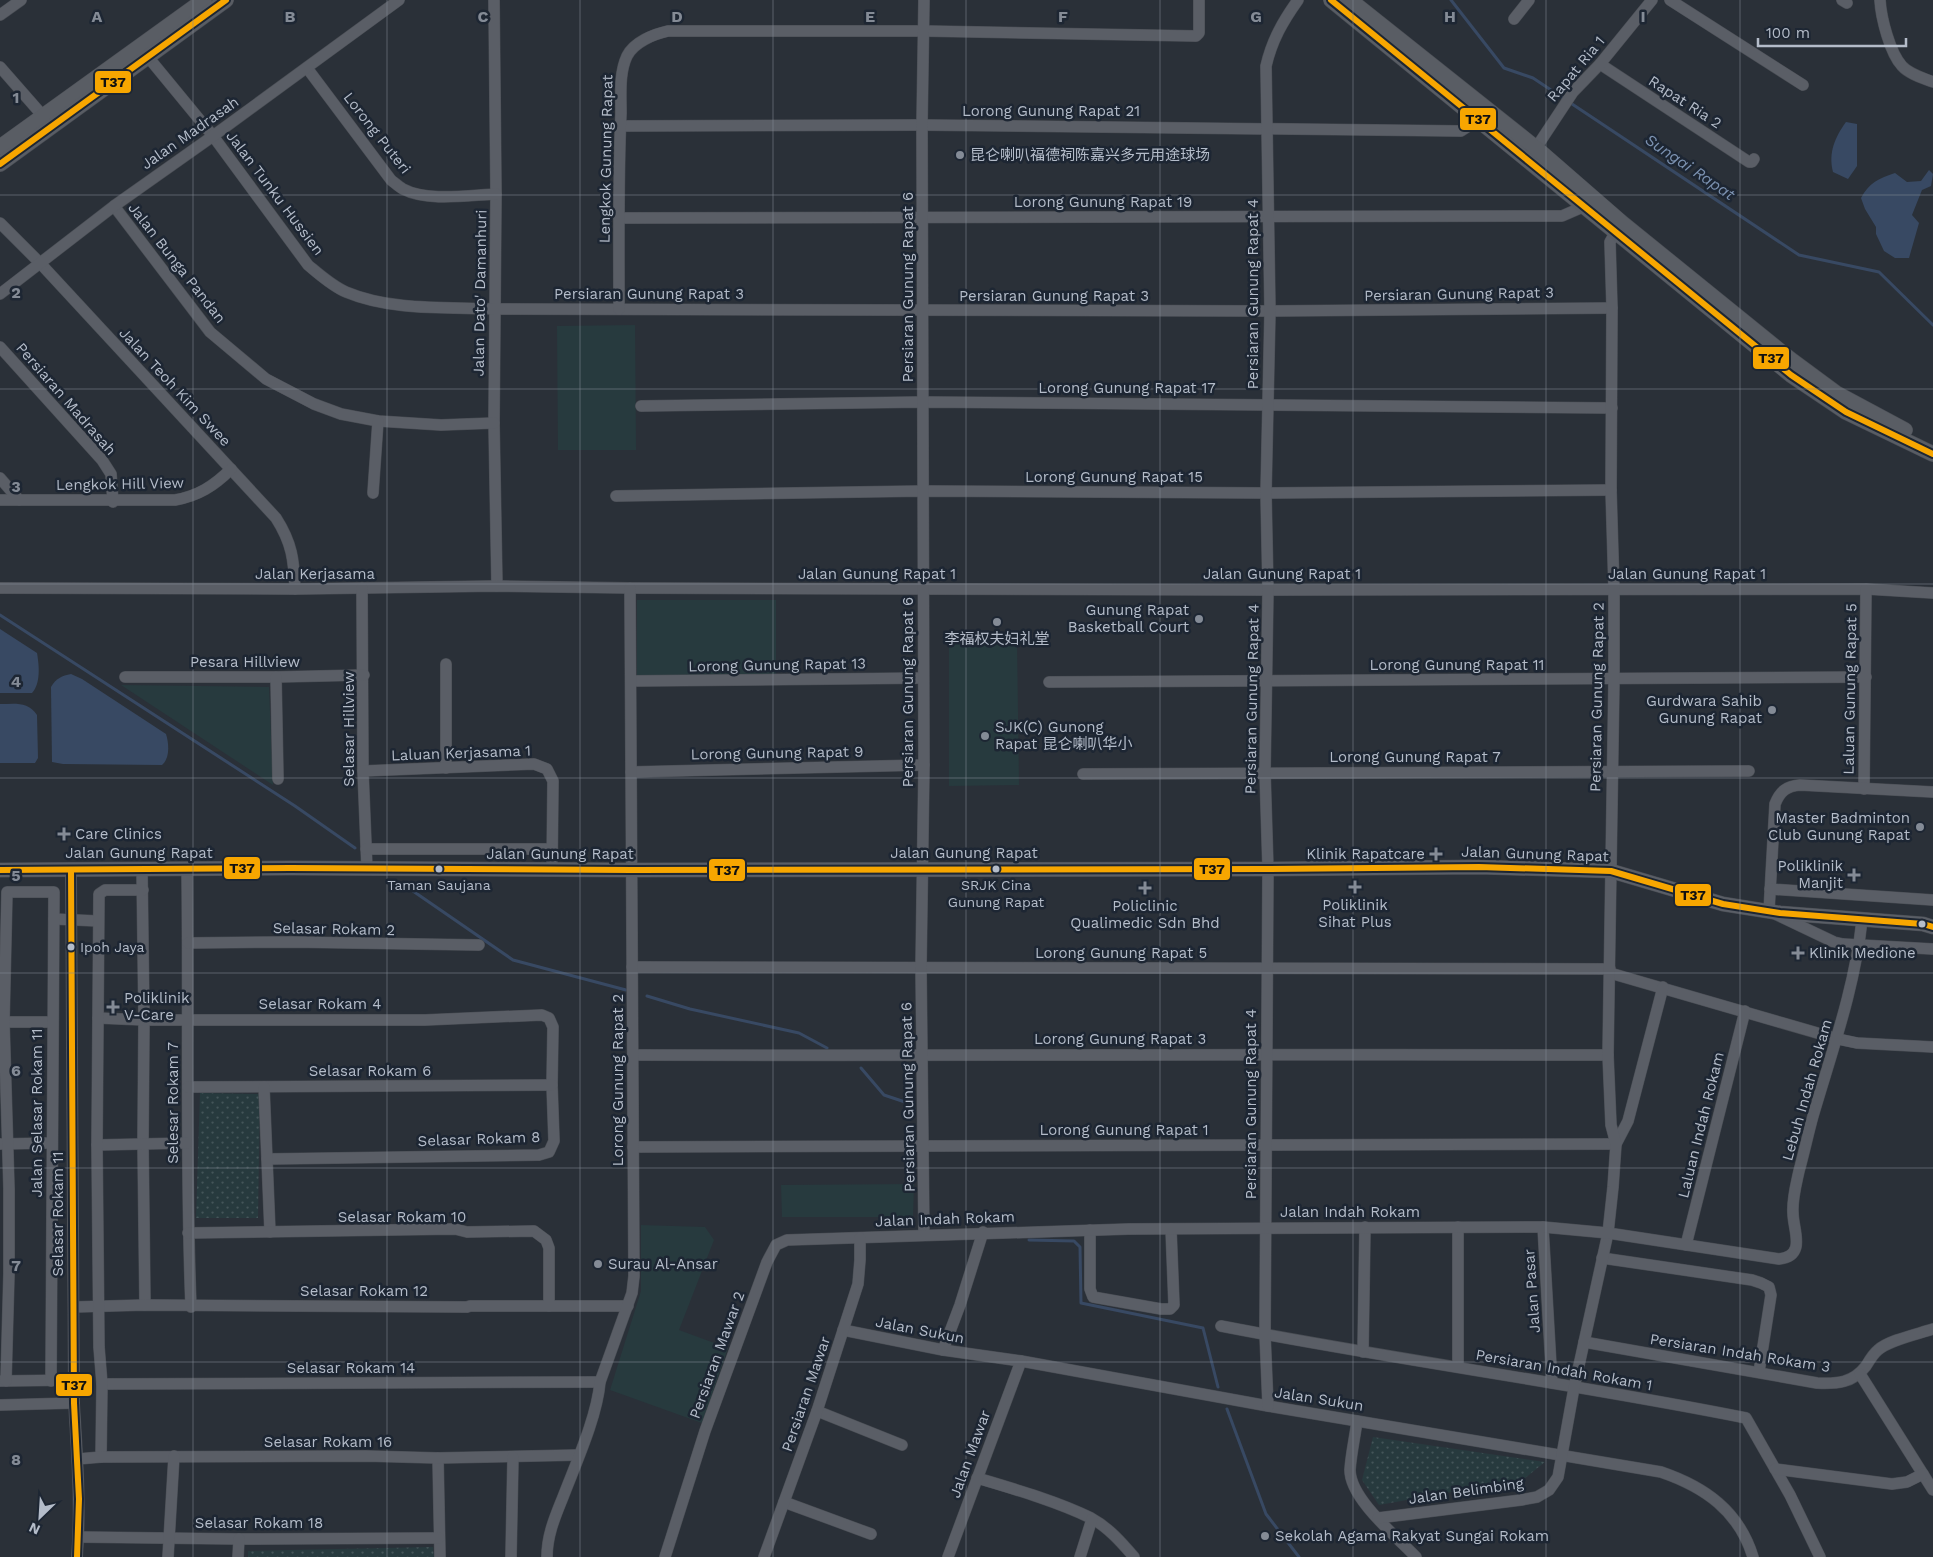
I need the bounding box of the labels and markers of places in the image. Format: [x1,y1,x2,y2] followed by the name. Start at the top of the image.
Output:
[970,146,1210,164] place label: 昆仑喇叭福德祠陈嘉兴多元用途球场
[954,149,966,161] marker: 昆仑喇叭福德祠陈嘉兴多元用途球场
[1068,601,1190,636] place label: Gunung Rapat Basketball Court
[1193,613,1205,625] marker: Gunung Rapat Basketball Court
[991,616,1003,628] marker: 李福权夫妇礼堂
[944,630,1050,648] place label: 李福权夫妇礼堂
[1646,692,1763,727] place label: Gurdwara Sahib Gunung Rapat
[1766,704,1778,716] marker: Gurdwara Sahib Gunung Rapat
[995,718,1132,753] place label: SJK(C) Gunong Rapat 昆仑喇叭华小
[979,730,991,742] marker: SJK(C) Gunong Rapat 昆仑喇叭华小
[1768,809,1911,844] place label: Master Badminton Club Gunung Rapat
[1914,821,1926,833] marker: Master Badminton Club Gunung Rapat
[75,825,162,843] place label: Care Clinics
[57,827,71,841] marker: Care Clinics
[1306,845,1425,863] place label: Klinik Rapatcare
[1429,847,1443,861] marker: Klinik Rapatcare
[1778,857,1844,892] place label: Poliklinik Manjit
[434,864,444,874] marker: Taman Saujana
[991,864,1001,874] marker: SRJK Cina Gunung Rapat
[1847,868,1861,882] marker: Poliklinik Manjit
[387,877,491,893] place label: Taman Saujana
[948,877,1044,910] place label: SRJK Cina Gunung Rapat
[1348,880,1362,894] marker: Poliklinik Sihat Plus
[1138,881,1152,895] marker: Policlinic Qualimedic Sdn Bhd
[1318,896,1392,931] place label: Poliklinik Sihat Plus
[1070,897,1220,932] place label: Policlinic Qualimedic Sdn Bhd
[1917,919,1927,929] unlabelled marker
[80,939,145,955] place label: Ipoh Jaya
[66,942,76,952] marker: Ipoh Jaya
[1809,944,1916,962] place label: Klinik Medione
[1791,946,1805,960] marker: Klinik Medione
[124,989,190,1024] place label: Poliklinik V-Care
[106,1000,120,1014] marker: Poliklinik V-Care
[608,1255,718,1273] place label: Surau Al-Ansar
[592,1258,604,1270] marker: Surau Al-Ansar
[1275,1527,1549,1545] place label: Sekolah Agama Rakyat Sungai Rokam
[1259,1530,1271,1542] marker: Sekolah Agama Rakyat Sungai Rokam

